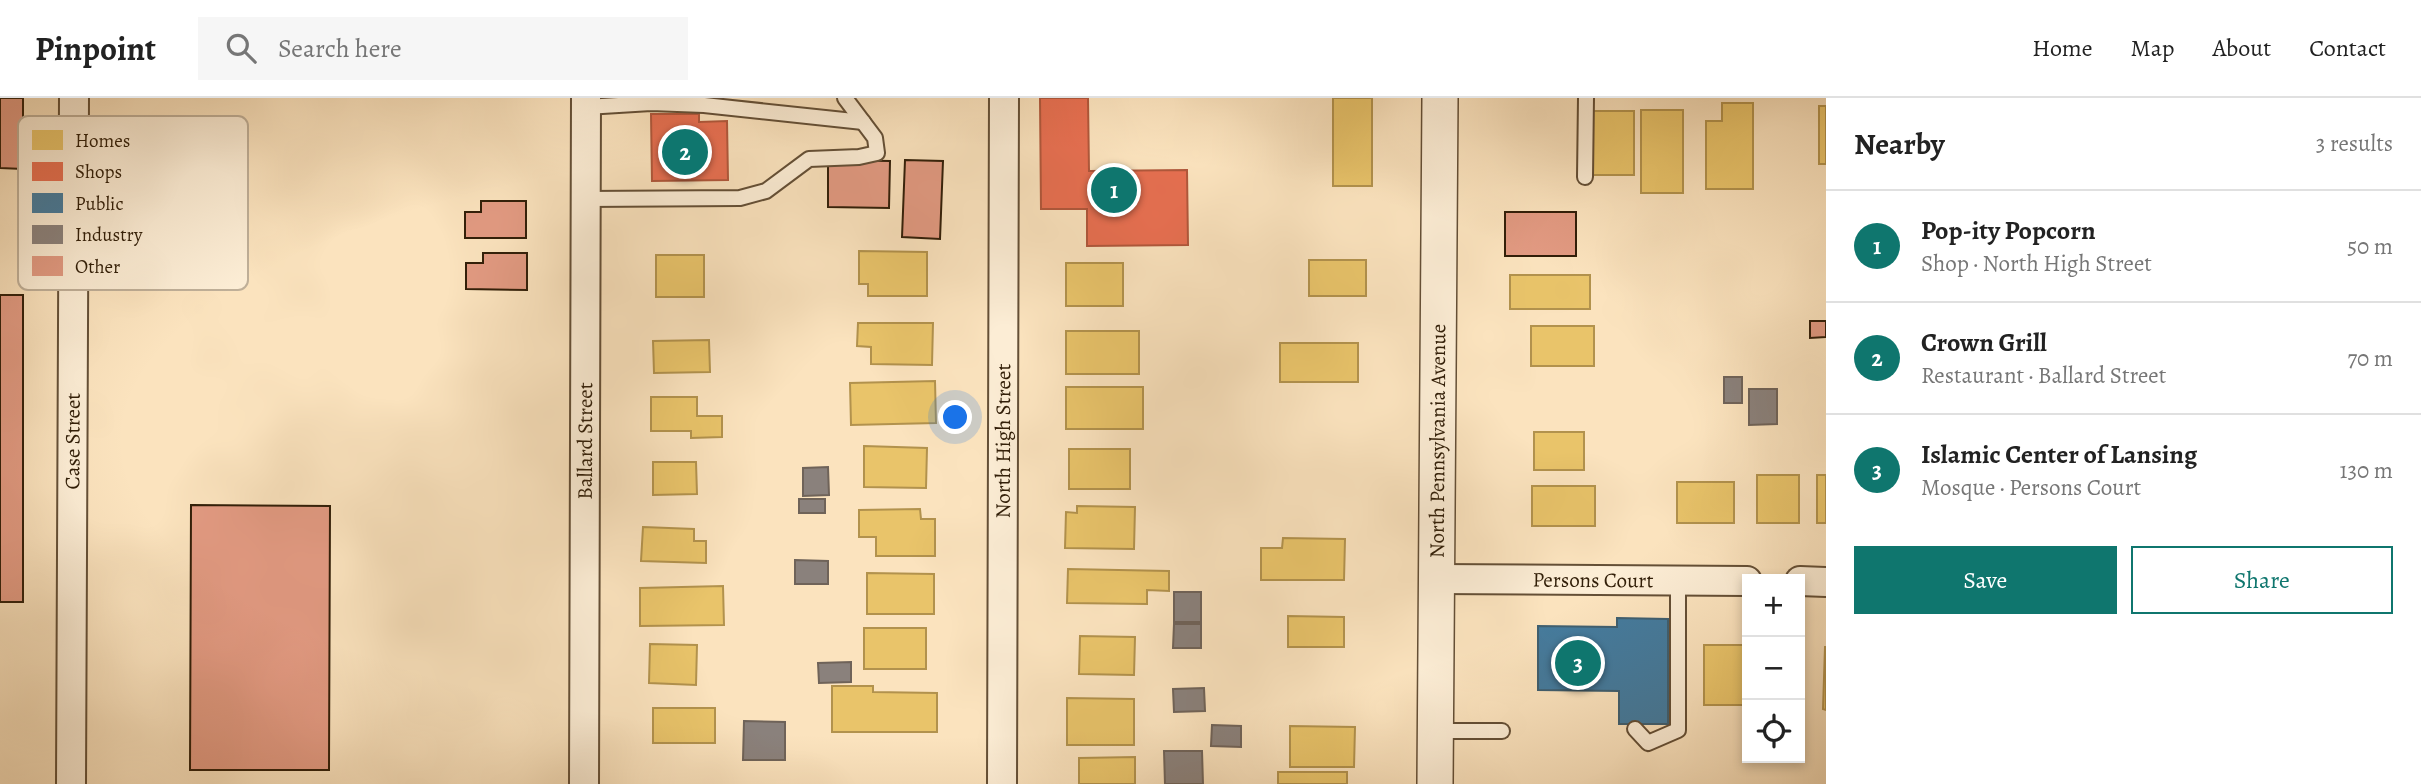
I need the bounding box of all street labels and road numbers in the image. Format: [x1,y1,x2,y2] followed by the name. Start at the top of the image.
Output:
[1423,324,1452,558] street label: North Pennsylvania Avenue
[989,364,1017,518] street label: North High Street
[571,382,599,500] street label: Ballard Street
[58,393,87,489] street label: Case Street
[1533,566,1654,594] street label: Persons Court

